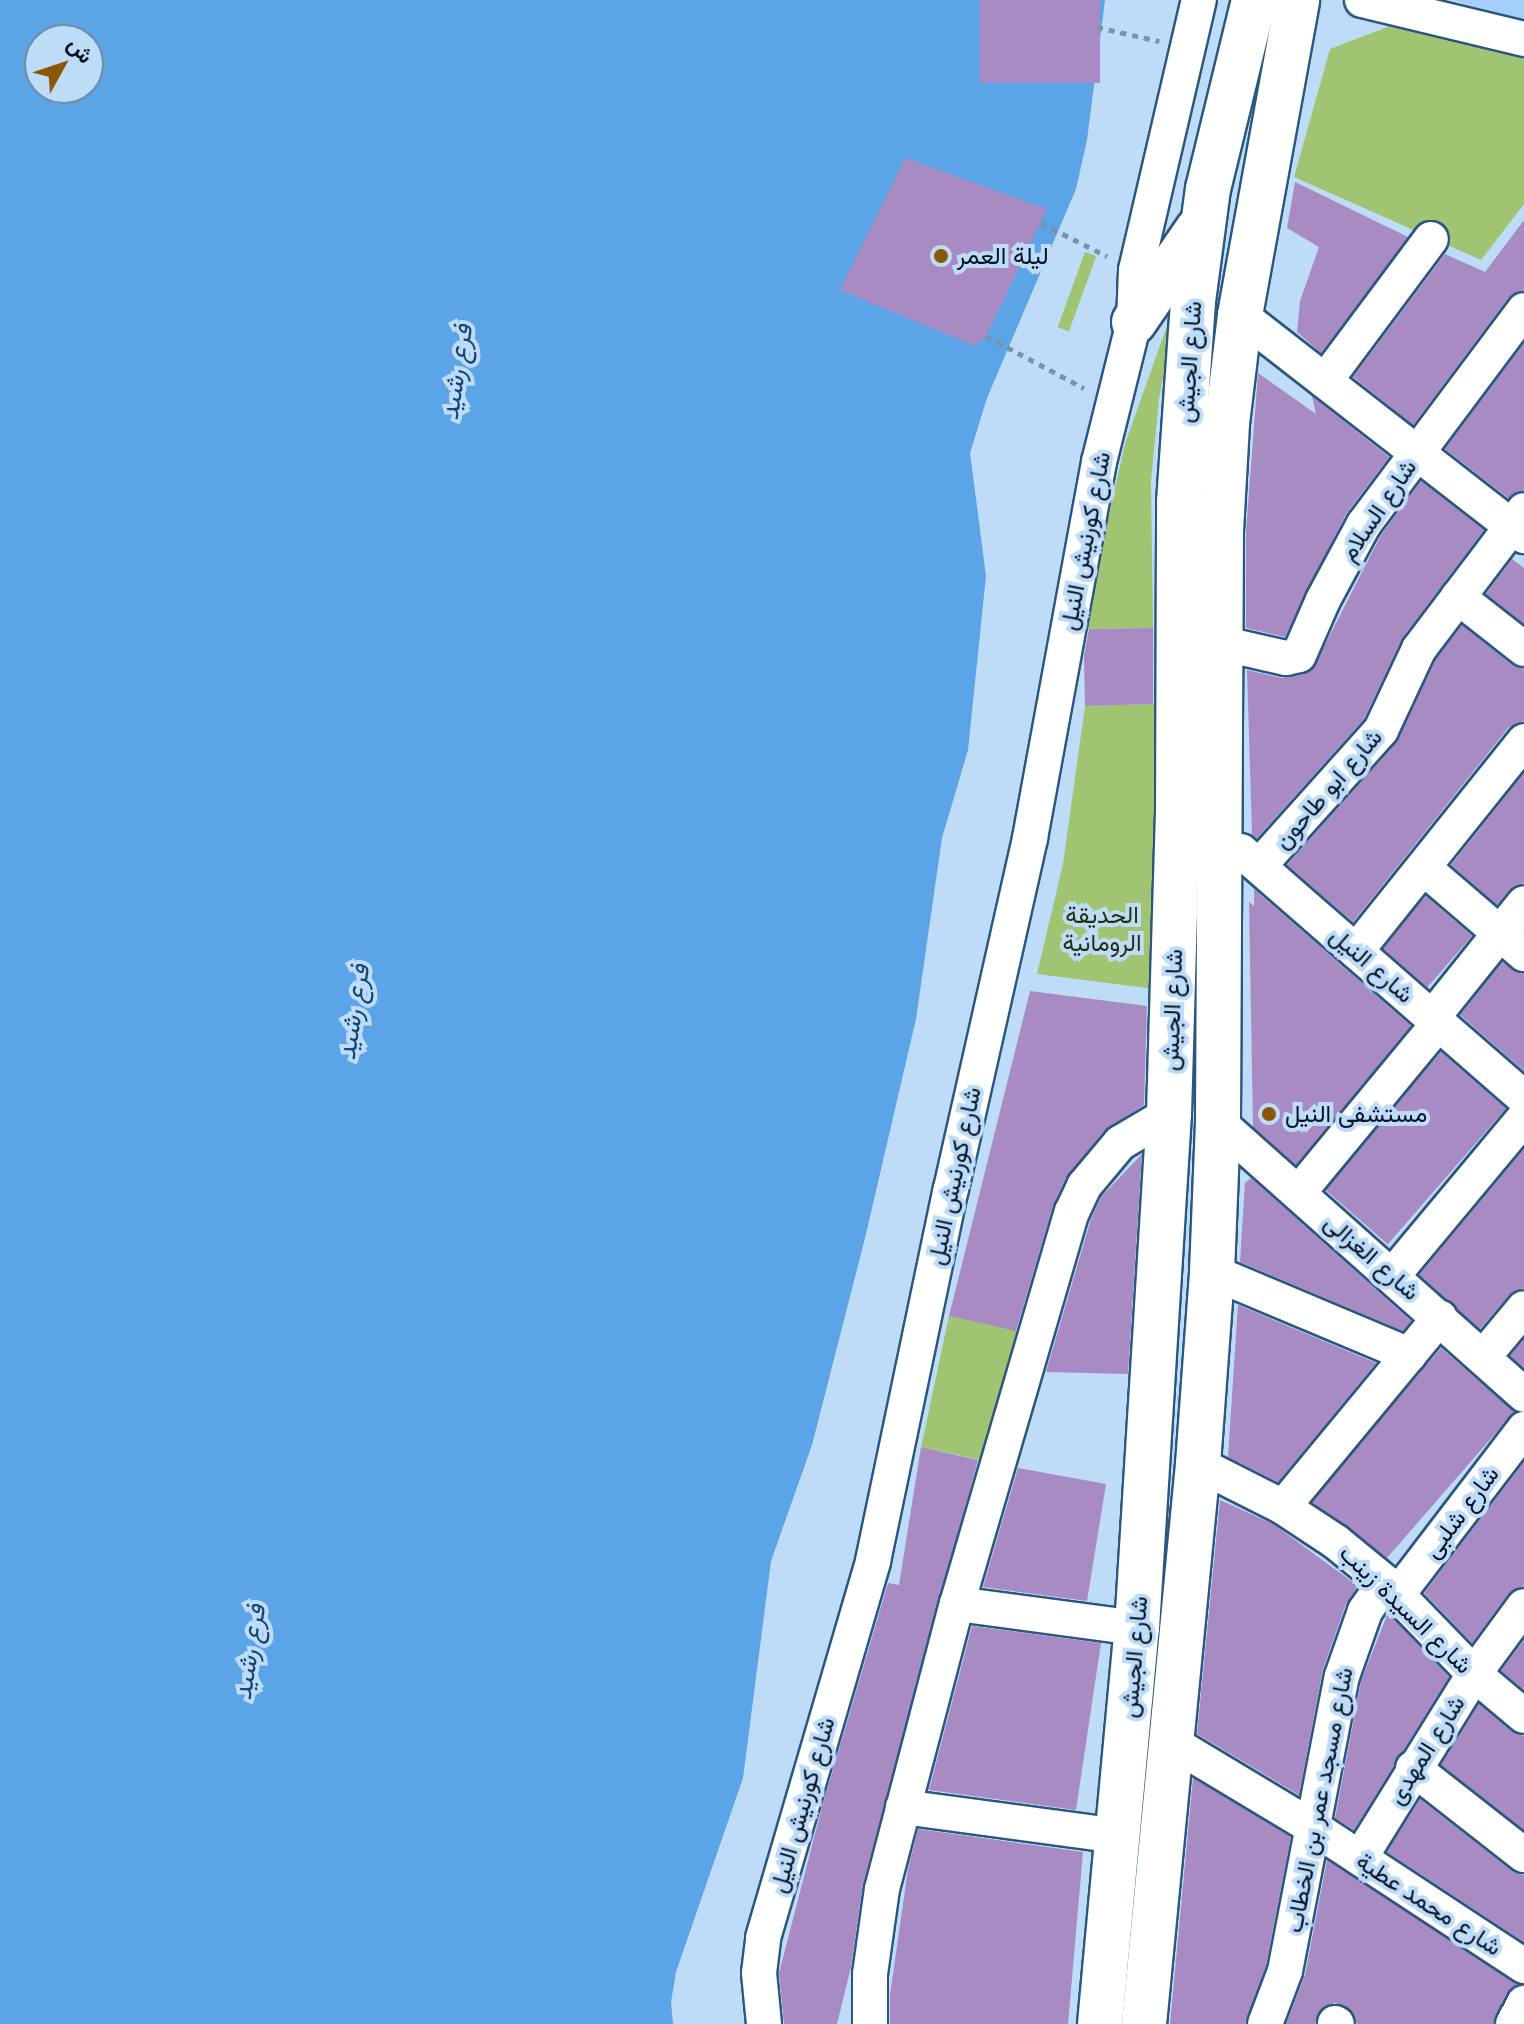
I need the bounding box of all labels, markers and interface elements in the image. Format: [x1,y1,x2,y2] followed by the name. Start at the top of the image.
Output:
[24,24,104,104] north arrow
[62,31,99,68] text: ش
[957,242,1049,270] place label: ليلة العمر
[932,247,950,265] marker: ليلة العمر
[1170,300,1208,424] street label: شارع الجيش
[433,322,479,422] water label: فرع رشيد
[1054,449,1116,633] street label: شارع كورنيش النيل
[1333,454,1423,566] street label: شارع السلام
[1268,723,1388,855] street label: شارع ابو طاحون
[1062,901,1142,957] park label: الحديقة الرومانية
[1324,921,1420,1009] street label: شارع النيل
[1155,948,1189,1072] street label: شارع الجيش
[330,962,376,1062] water label: فرع رشيد
[921,1084,987,1268] street label: شارع كورنيش النيل
[1285,1100,1427,1128] place label: مستشفى النيل
[1260,1105,1278,1123] marker: مستشفى النيل
[1318,1208,1426,1306] street label: شارع الغزالى
[1417,1460,1505,1564] street label: شارع شلبى
[1334,1538,1478,1680] street label: شارع السيدة زينب
[1114,1595,1154,1719] street label: شارع الجيش
[226,1602,272,1702] water label: فرع رشيد
[1279,1665,1359,1935] street label: شارع مسجد عمر بن الخطاب
[1381,1690,1471,1810] street label: شارع المهدى
[763,1714,841,1896] street label: شارع كورنيش النيل
[1351,1846,1507,1962] street label: شارع محمد عطية

